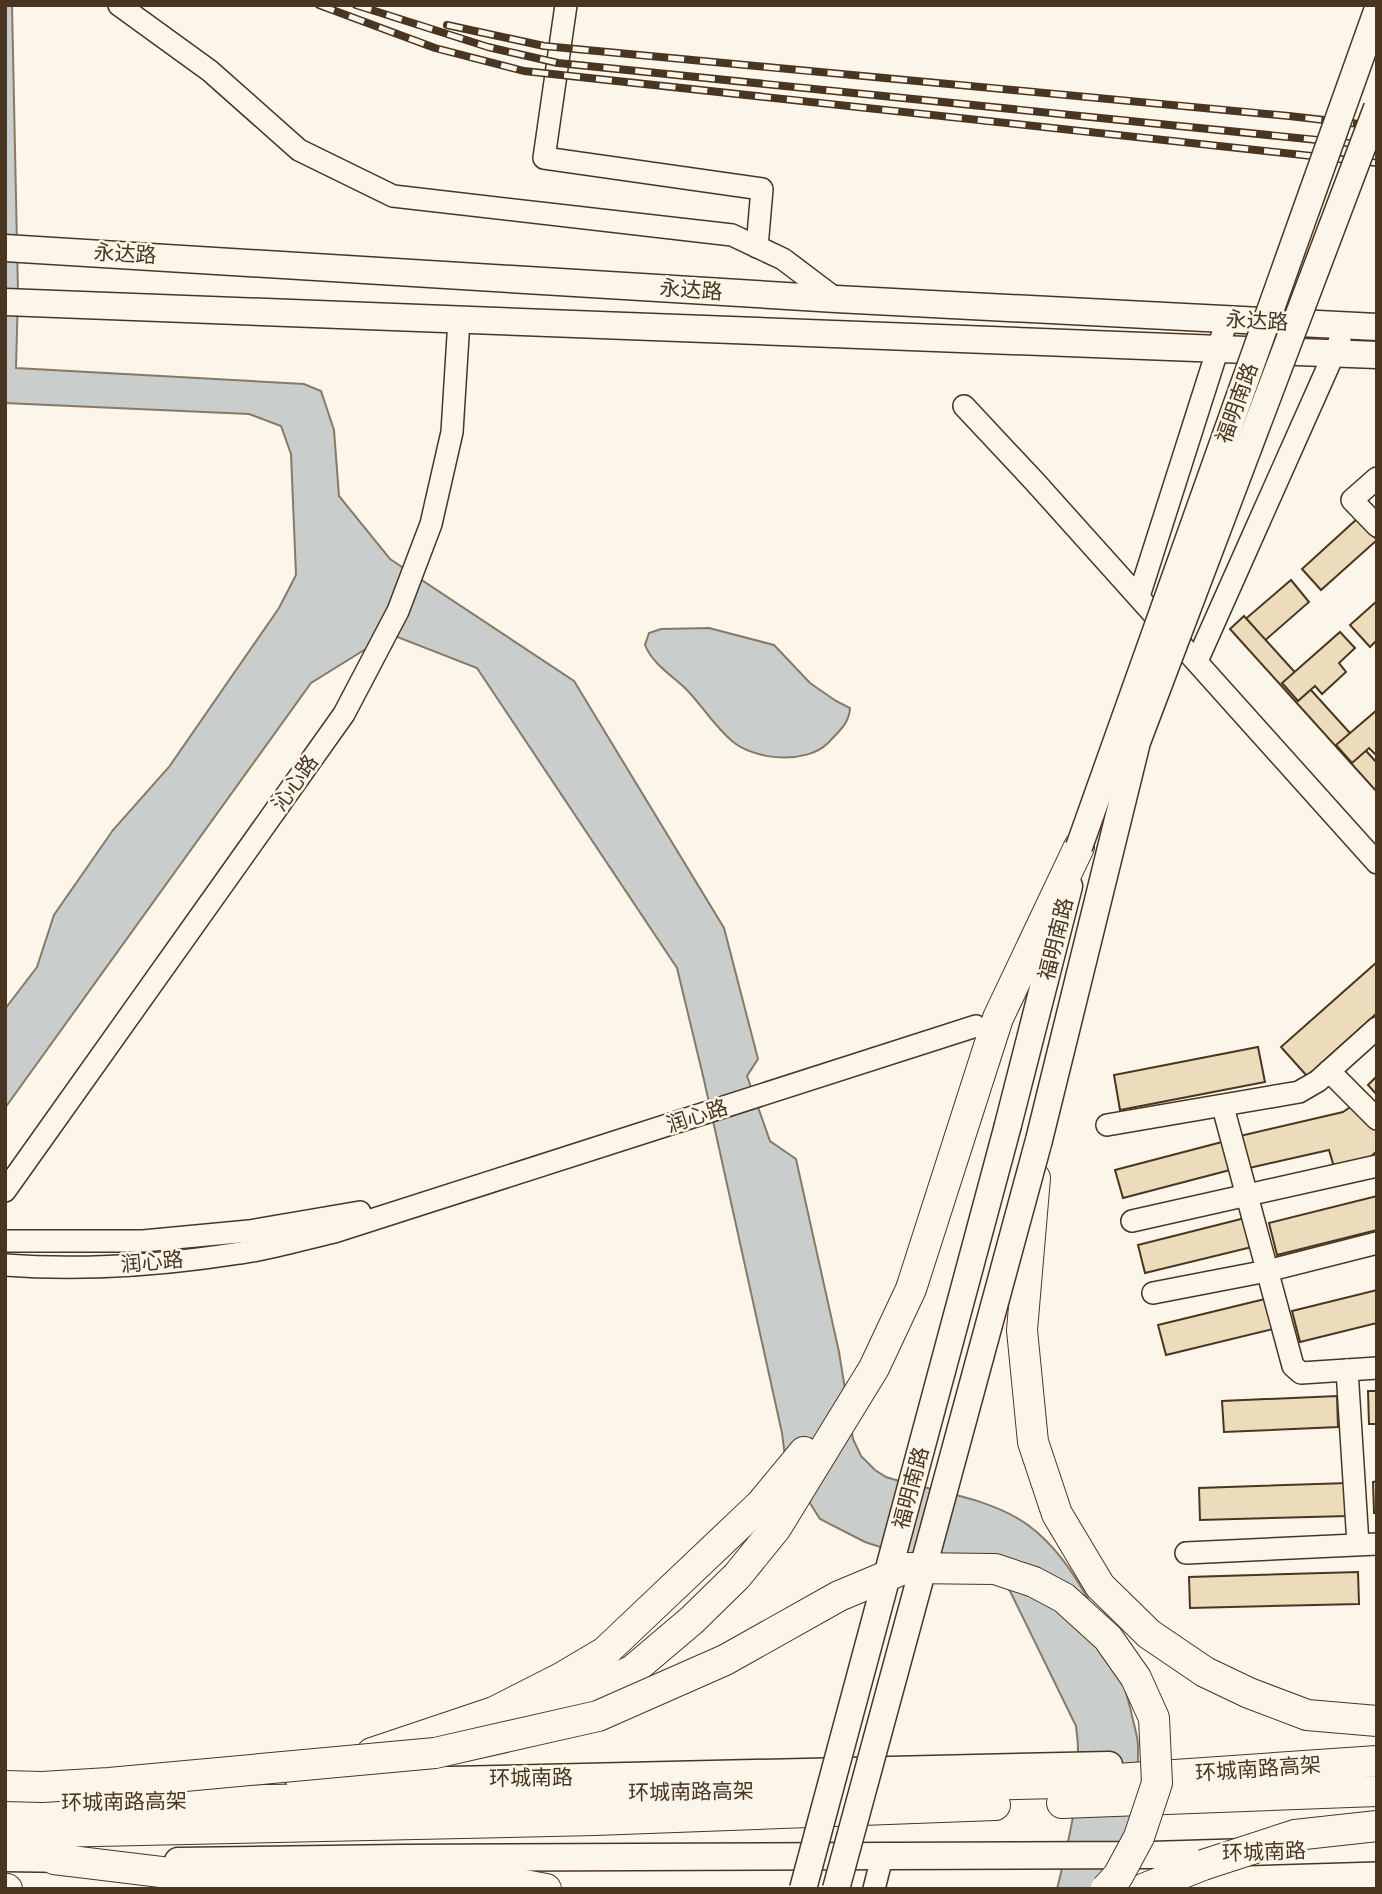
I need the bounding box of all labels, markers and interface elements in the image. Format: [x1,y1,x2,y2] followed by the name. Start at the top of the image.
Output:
[93,240,157,268] street label: 永达路
[659,276,723,304] street label: 永达路
[1225,307,1289,335] street label: 永达路
[1211,359,1263,447] street label: 福明南路
[267,750,323,816] street label: 沁心路
[1034,895,1078,983] street label: 福明南路
[663,1095,731,1137] street label: 润心路
[120,1247,184,1277] street label: 润心路
[889,1444,933,1532] street label: 福明南路
[1194,1753,1322,1785] street label: 环城南路高架
[489,1765,573,1791] street label: 环城南路
[628,1779,754,1805] street label: 环城南路高架
[61,1789,187,1815] street label: 环城南路高架
[1222,1839,1306,1865] street label: 环城南路

